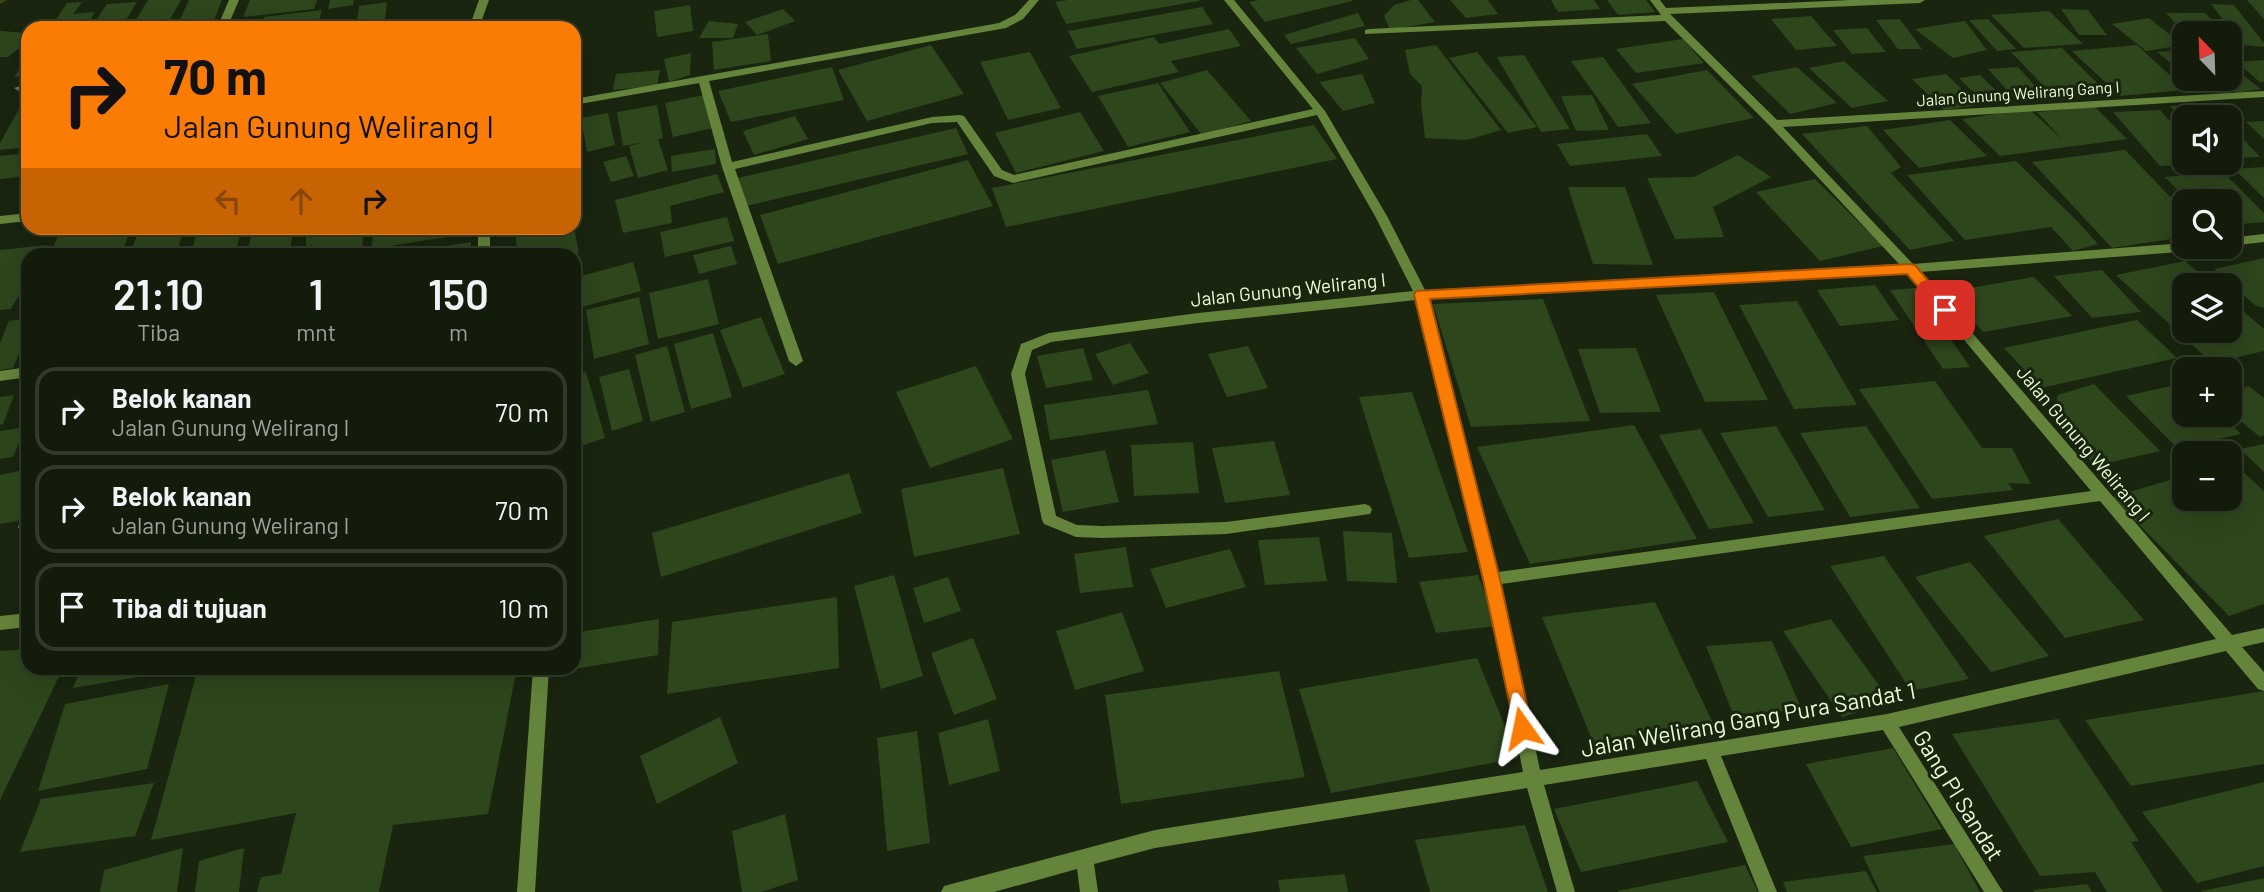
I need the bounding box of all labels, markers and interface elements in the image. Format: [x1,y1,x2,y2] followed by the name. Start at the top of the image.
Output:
[2172,21,2242,91] north arrow
[2172,21,2242,511] map controls
[164,46,267,105] text: 70 m
[49,49,140,140] icon: right
[1916,76,2120,110] street label: Jalan Gunung Welirang Gang I
[2172,105,2242,175] button: sound
[164,106,494,144] text: Jalan Gunung Welirang I
[209,182,247,220] icon: left
[282,182,320,220] icon: ahead
[355,182,393,220] icon: right
[2172,189,2242,259] button: search
[1189,267,1387,311] street label: Jalan Gunung Welirang I
[113,268,204,318] text: 21:10
[309,268,324,318] text: 1
[428,268,489,318] text: 150
[2172,273,2242,343] button: layers
[1915,280,1975,340] pin
[1926,291,1964,329] icon: arrive
[137,318,180,346] text: Tiba
[296,318,336,346] text: mnt
[449,318,468,346] text: m
[2172,357,2242,427] button: +
[2012,361,2156,525] street label: Jalan Gunung Welirang I
[112,382,251,413] text: Belok kanan
[53,392,91,430] icon: right
[495,396,549,427] text: 70 m
[112,413,349,441] text: Jalan Gunung Welirang I
[2172,441,2242,511] button: −
[112,480,251,511] text: Belok kanan
[53,490,91,528] icon: right
[495,494,549,525] text: 70 m
[112,511,349,539] text: Jalan Gunung Welirang I
[53,588,91,626] icon: arrive
[112,592,267,623] text: Tiba di tujuan
[499,592,549,623] text: 10 m
[1579,676,1917,762] street label: Jalan Welirang Gang Pura Sandat 1
[1485,691,1559,765] position arrow
[1908,725,2010,865] street label: Gang Pl Sandat

